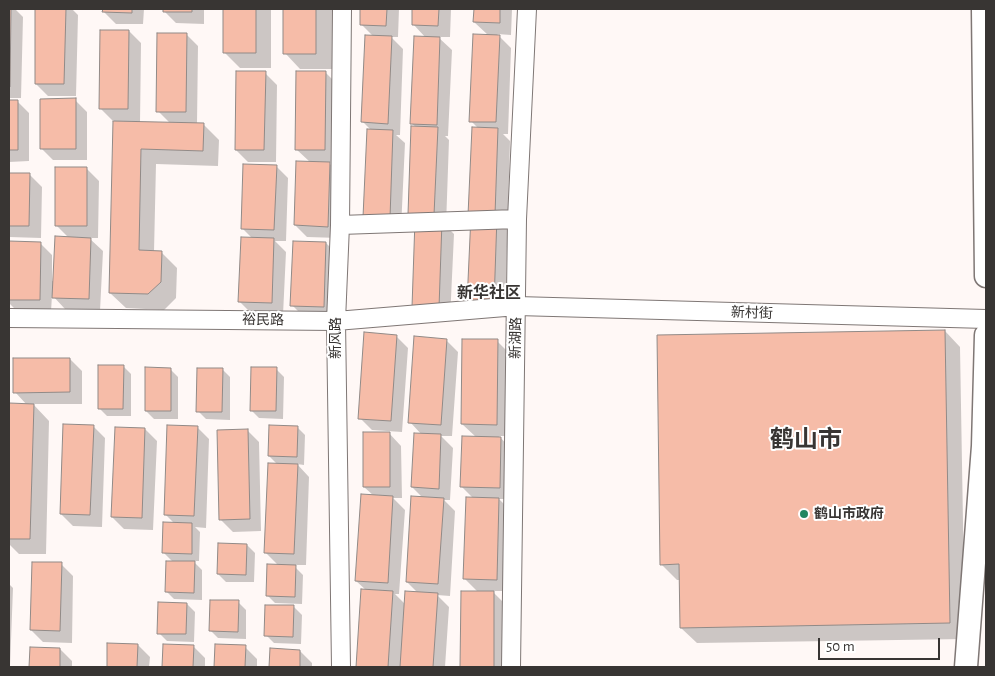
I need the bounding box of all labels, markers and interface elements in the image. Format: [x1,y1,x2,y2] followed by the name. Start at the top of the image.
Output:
[457,283,521,303] district label: 新华社区
[731,304,773,322] street label: 新村街
[242,311,284,329] street label: 裕民路
[328,317,344,359] street label: 新风路
[507,317,525,359] street label: 新湖路
[770,426,842,454] district label: 鹤山市
[814,506,884,522] place label: 鹤山市政府
[798,508,810,520] marker: 鹤山市政府
[820,628,942,660] scale bar
[826,639,855,654] text: 50 m

